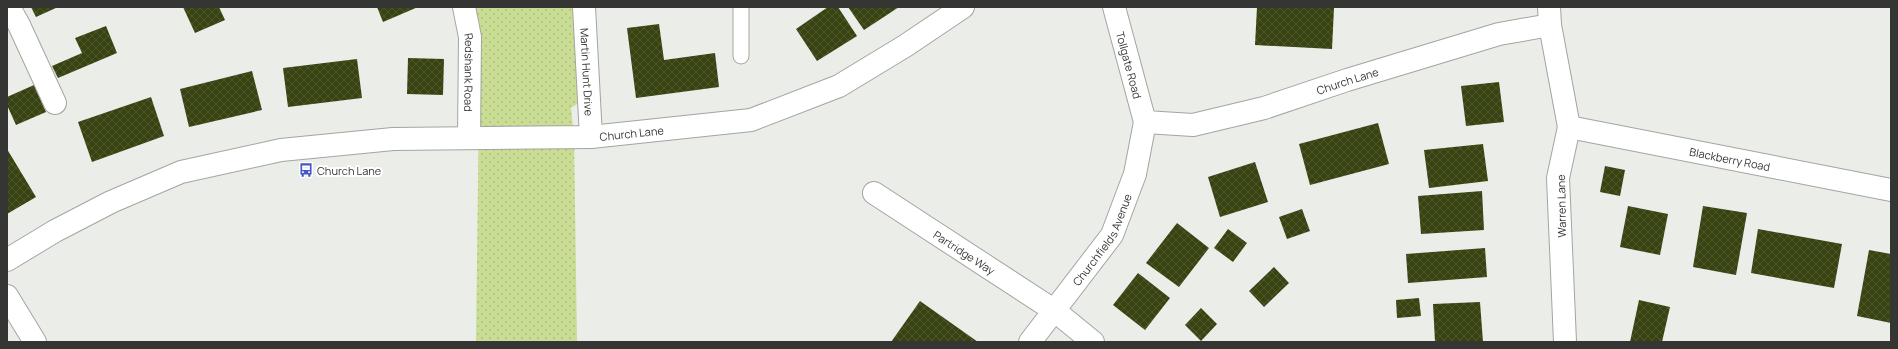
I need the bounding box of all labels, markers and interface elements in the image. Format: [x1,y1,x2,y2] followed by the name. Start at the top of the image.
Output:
[578,28,597,117] street label: Martin Hunt Drive
[1113,30,1146,100] street label: Tollgate Road
[462,32,478,112] street label: Redshank Road
[1314,63,1381,97] street label: Church Lane
[599,122,665,144] street label: Church Lane
[1688,143,1772,174] street label: Blackberry Road
[298,162,314,178] bus stop icon: Church Lane
[317,163,382,178] place label: Church Lane
[1553,174,1569,238] street label: Warren Lane
[1069,191,1135,288] street label: Churchfields Avenue
[931,226,998,278] street label: Partridge Way

